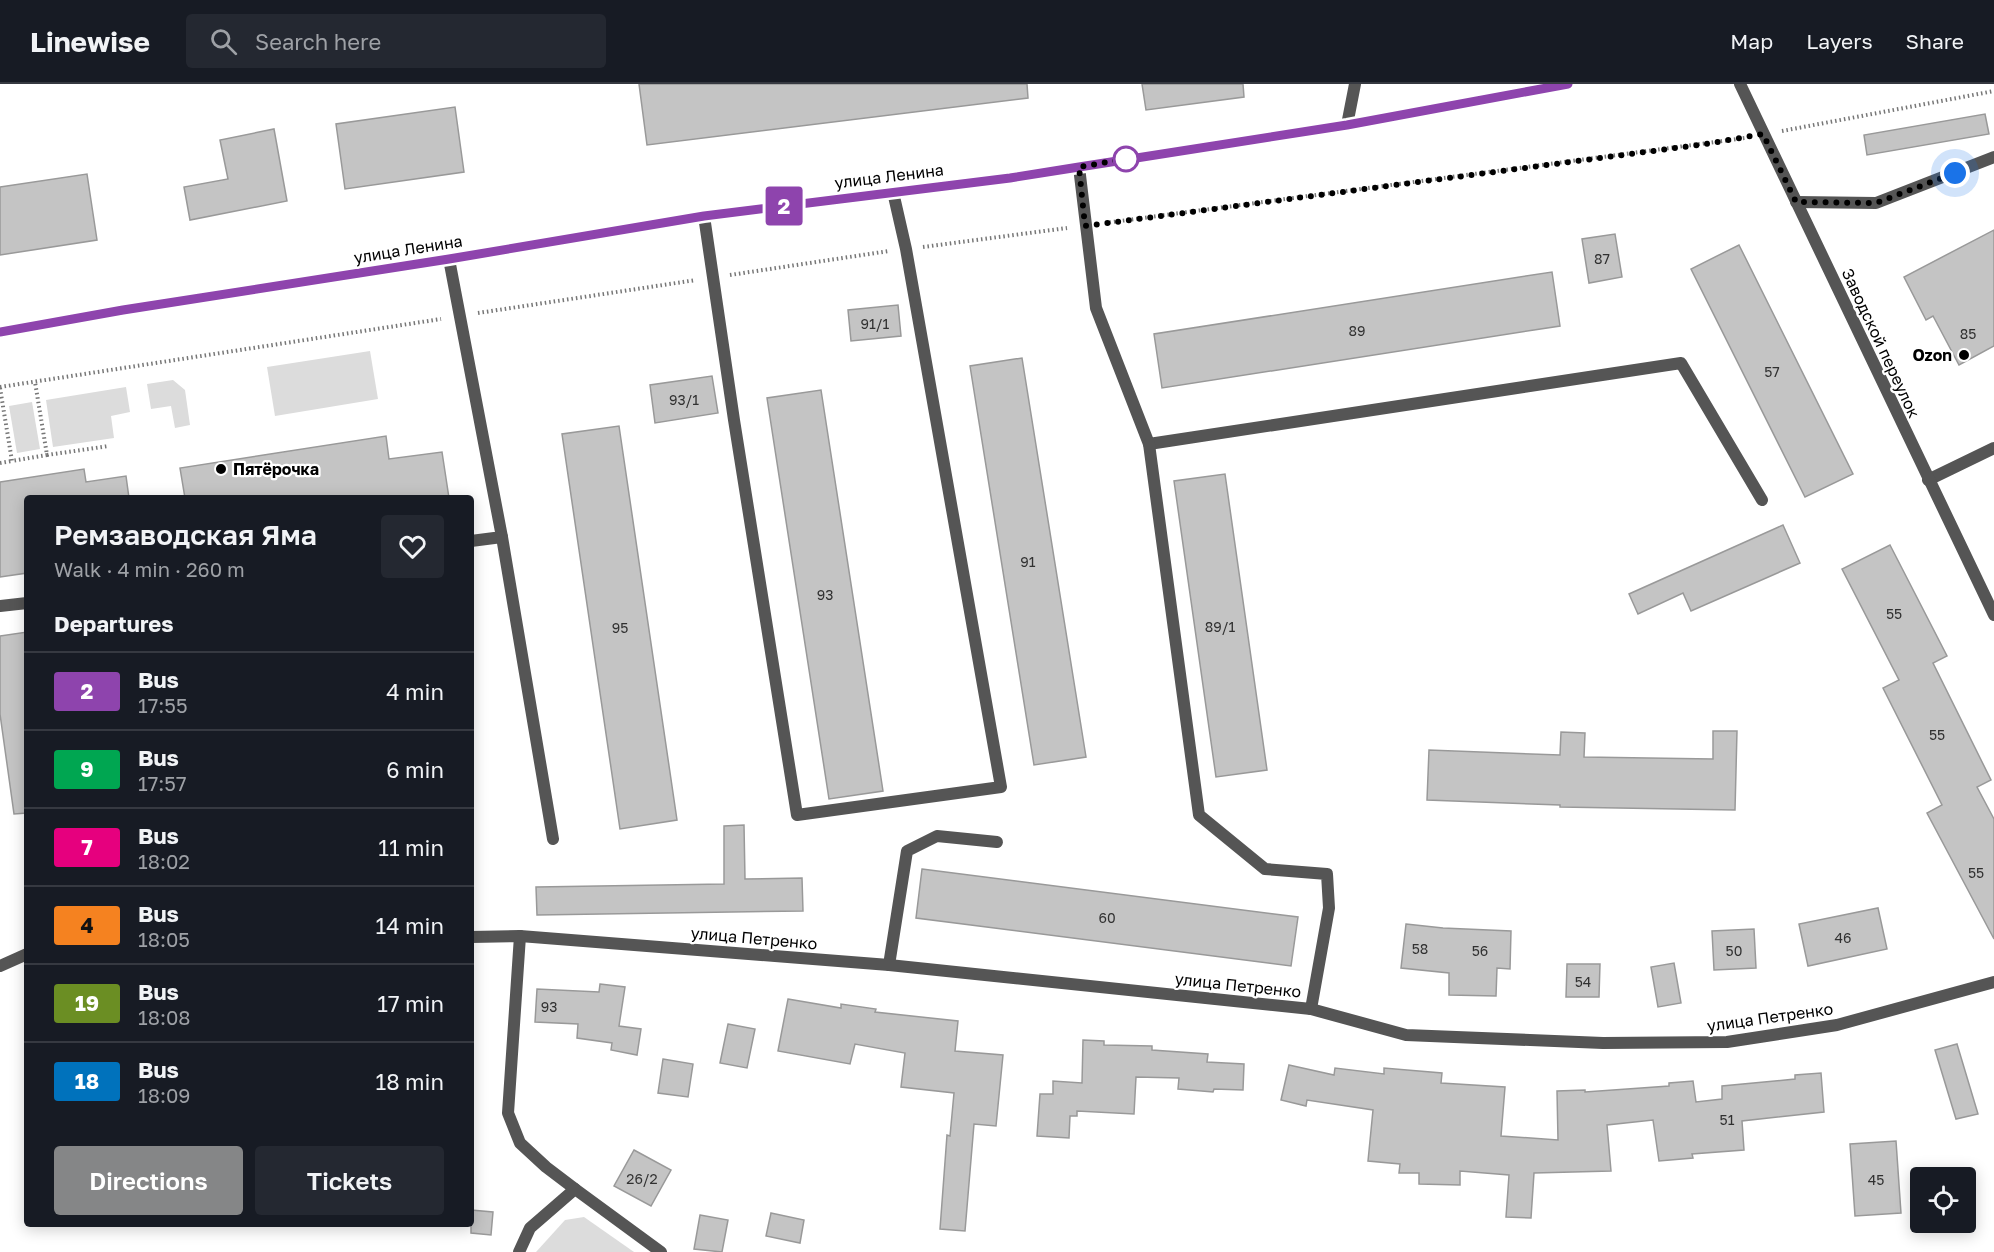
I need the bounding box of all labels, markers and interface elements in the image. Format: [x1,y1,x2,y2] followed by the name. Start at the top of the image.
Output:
[186,14,606,68] search box
[30,25,150,58] text: Linewise
[207,25,240,58] icon: search
[255,28,381,55] text: Search here
[1730,28,1773,54] text: Map
[1806,28,1873,54] text: Layers
[1906,28,1964,54] text: Share
[1113,146,1139,172] unlabelled marker
[1940,158,1970,188] your location
[833,159,945,193] street label: улица Ленина
[764,186,804,226] line badge: 2
[778,193,790,219] text: 2
[352,231,464,267] street label: улица Ленина
[1594,250,1610,267] house number: 87
[1838,265,1924,421] street label: Заводской переулок
[861,315,890,332] house number: 91/1
[1348,322,1366,339] house number: 89
[1960,325,1976,342] house number: 85
[1912,345,1952,365] place label: Ozon
[1957,348,1971,362] marker: Ozon
[1764,363,1780,380] house number: 57
[669,391,699,408] house number: 93/1
[233,459,319,479] place label: Пятёрочка
[214,462,228,476] marker: Пятёрочка
[381,515,444,578] button: heart
[54,518,317,551] text: Ремзаводская Яма
[1020,553,1036,570] house number: 91
[54,557,245,581] text: Walk · 4 min · 260 m
[817,586,833,603] house number: 93
[1886,605,1902,622] house number: 55
[54,610,173,637] text: Departures
[1205,618,1235,635] house number: 89/1
[612,619,628,636] house number: 95
[138,666,179,693] text: Bus
[81,678,93,704] text: 2
[386,678,444,705] text: 4 min
[138,693,188,717] text: 17:55
[1929,726,1945,743] house number: 55
[138,744,179,771] text: Bus
[80,756,94,782] text: 9
[386,756,444,783] text: 6 min
[138,771,187,795] text: 17:57
[138,822,179,849] text: Bus
[81,834,93,860] text: 7
[378,834,444,861] text: 11 min
[138,849,190,873] text: 18:02
[1968,864,1984,881] house number: 55
[138,900,179,927] text: Bus
[1098,909,1116,926] house number: 60
[80,912,94,938] text: 4
[376,912,444,939] text: 14 min
[690,922,818,954] street label: улица Петренко
[138,927,190,951] text: 18:05
[1834,929,1852,946] house number: 46
[1412,940,1428,957] house number: 58
[1472,942,1488,959] house number: 56
[1726,942,1742,959] house number: 50
[1174,968,1302,1002] street label: улица Петренко
[1575,973,1591,990] house number: 54
[138,978,179,1005] text: Bus
[75,990,99,1016] text: 19
[377,990,444,1017] text: 17 min
[541,998,557,1015] house number: 93
[1706,998,1834,1036] street label: улица Петренко
[138,1005,191,1029] text: 18:08
[138,1056,179,1083] text: Bus
[75,1068,99,1094] text: 18
[376,1068,444,1095] text: 18 min
[138,1083,190,1107] text: 18:09
[1720,1111,1735,1128] house number: 51
[54,1146,243,1215] button: Directions
[255,1146,444,1215] button: Tickets
[1910,1167,1976,1233] map controls
[1910,1167,1976,1233] button: locate
[626,1170,658,1187] house number: 26/2
[1868,1171,1884,1188] house number: 45

